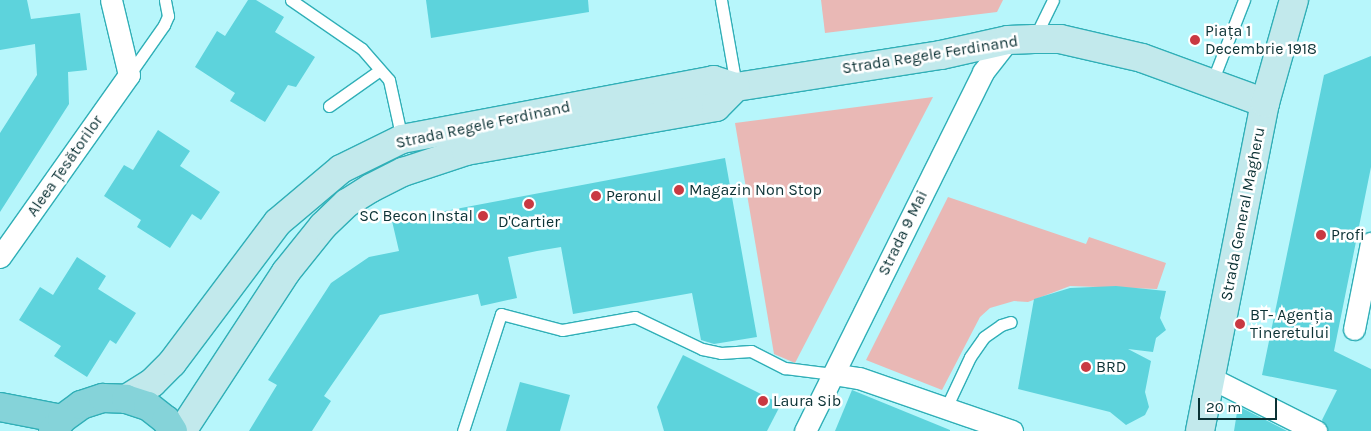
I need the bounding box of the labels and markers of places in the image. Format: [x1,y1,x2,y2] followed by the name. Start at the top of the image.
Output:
[1205,21,1317,59] place label: Piața 1 Decembrie 1918
[1189,34,1201,46] marker: Piața 1 Decembrie 1918
[689,180,822,200] place label: Magazin Non Stop
[673,184,685,196] marker: Magazin Non Stop
[606,186,661,206] place label: Peronul
[590,190,602,202] marker: Peronul
[523,198,535,210] marker: D'Cartier
[359,206,473,226] place label: SC Becon Instal
[477,210,489,222] marker: SC Becon Instal
[498,212,560,232] place label: D'Cartier
[1331,225,1365,245] place label: Profi
[1315,229,1327,241] marker: Profi
[1250,305,1333,343] place label: BT- Agenția Tineretului
[1234,318,1246,330] marker: BT- Agenția Tineretului
[1096,357,1126,377] place label: BRD
[1080,361,1092,373] marker: BRD
[773,391,841,411] place label: Laura Sib
[757,395,769,407] marker: Laura Sib

